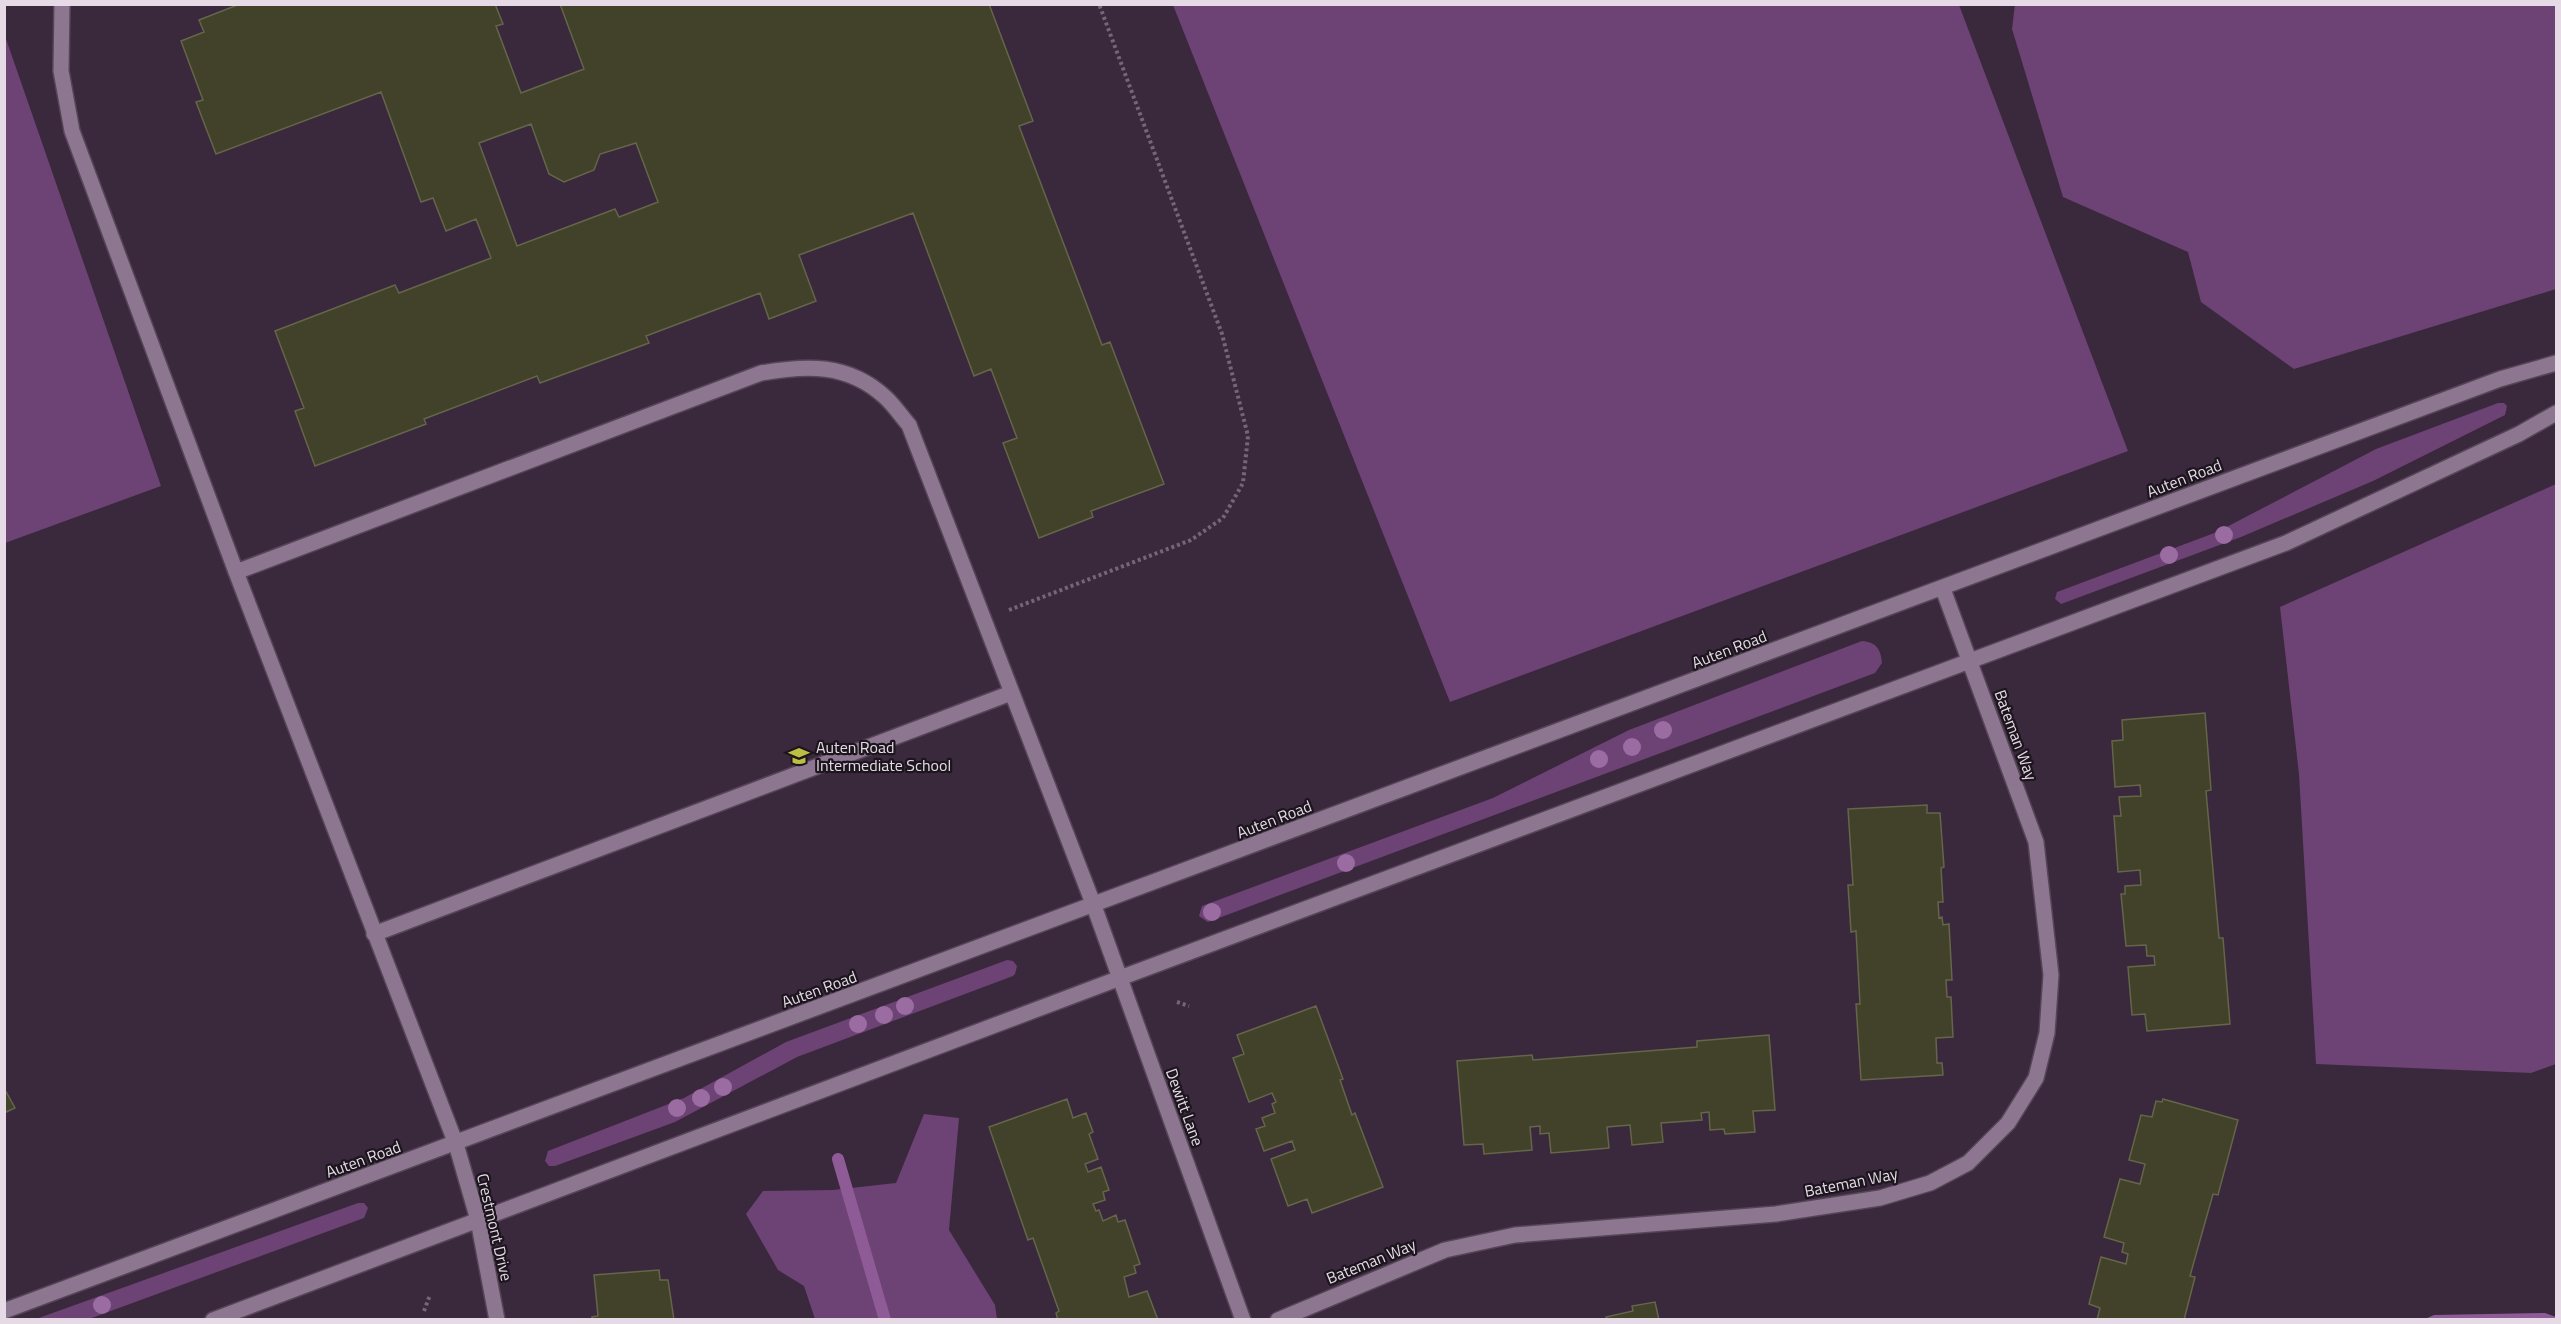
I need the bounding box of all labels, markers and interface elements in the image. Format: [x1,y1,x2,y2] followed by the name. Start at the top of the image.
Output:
[2143,453,2225,503] street label: Auten Road
[1688,624,1770,674] street label: Auten Road
[1989,686,2044,784] street label: Bateman Way
[816,735,951,777] place label: Auten Road Intermediate School
[787,744,811,768] school or university icon: Auten Road Intermediate School
[1233,794,1315,844] street label: Auten Road
[778,964,860,1014] street label: Auten Road
[1160,1065,1210,1149] street label: Dewitt Lane
[322,1134,404,1184] street label: Auten Road
[1802,1161,1900,1203] street label: Bateman Way
[471,1171,519,1283] street label: Crestmont Drive
[1323,1232,1420,1290] street label: Bateman Way

